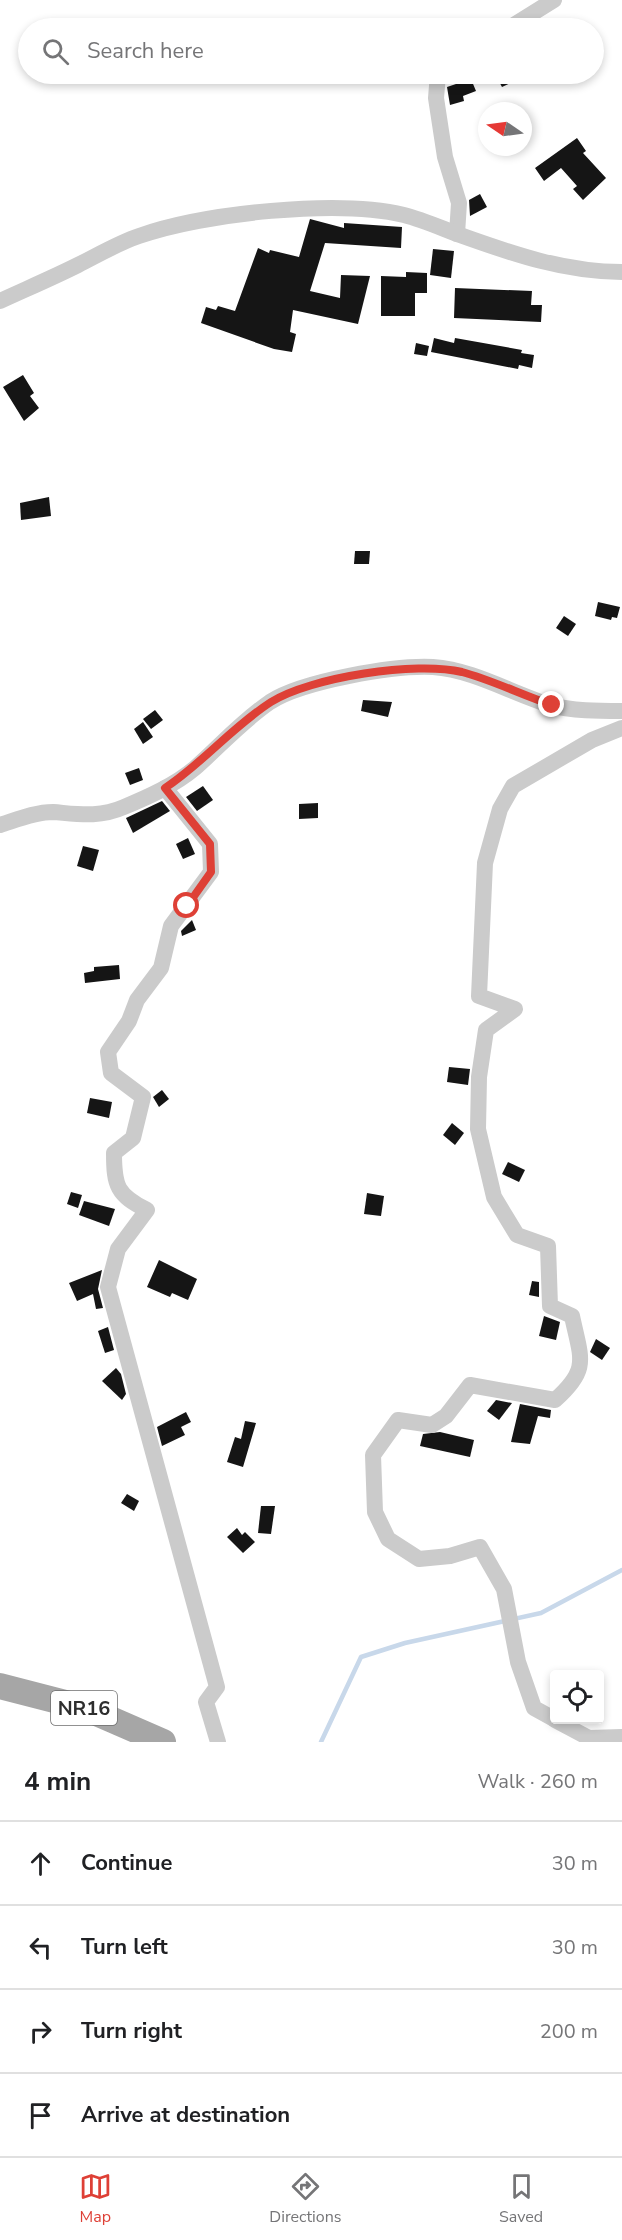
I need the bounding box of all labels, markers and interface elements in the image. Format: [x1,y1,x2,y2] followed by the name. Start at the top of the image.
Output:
[18,18,604,84] search box
[39,35,72,68] icon: search
[87,36,204,66] text: Search here
[478,102,532,156] north arrow
[538,691,564,717] route end
[173,892,199,918] route start
[550,1670,604,1724] map controls
[550,1670,604,1724] button: locate
[51,1691,117,1725] road number: NR16
[24,1764,91,1799] text: 4 min
[478,1768,598,1795] text: Walk · 260 m
[24,1847,57,1880] icon: ahead
[81,1848,172,1878] text: Continue
[552,1850,598,1877] text: 30 m
[24,1931,57,1964] icon: left
[81,1932,168,1962] text: Turn left
[552,1934,598,1961] text: 30 m
[24,2015,57,2048] icon: right
[81,2016,182,2046] text: Turn right
[540,2018,598,2045] text: 200 m
[24,2099,57,2132] icon: arrive
[81,2100,290,2130] text: Arrive at destination
[79,2170,112,2228] tab: Map
[269,2170,341,2228] tab: Directions
[499,2170,543,2228] tab: Saved

